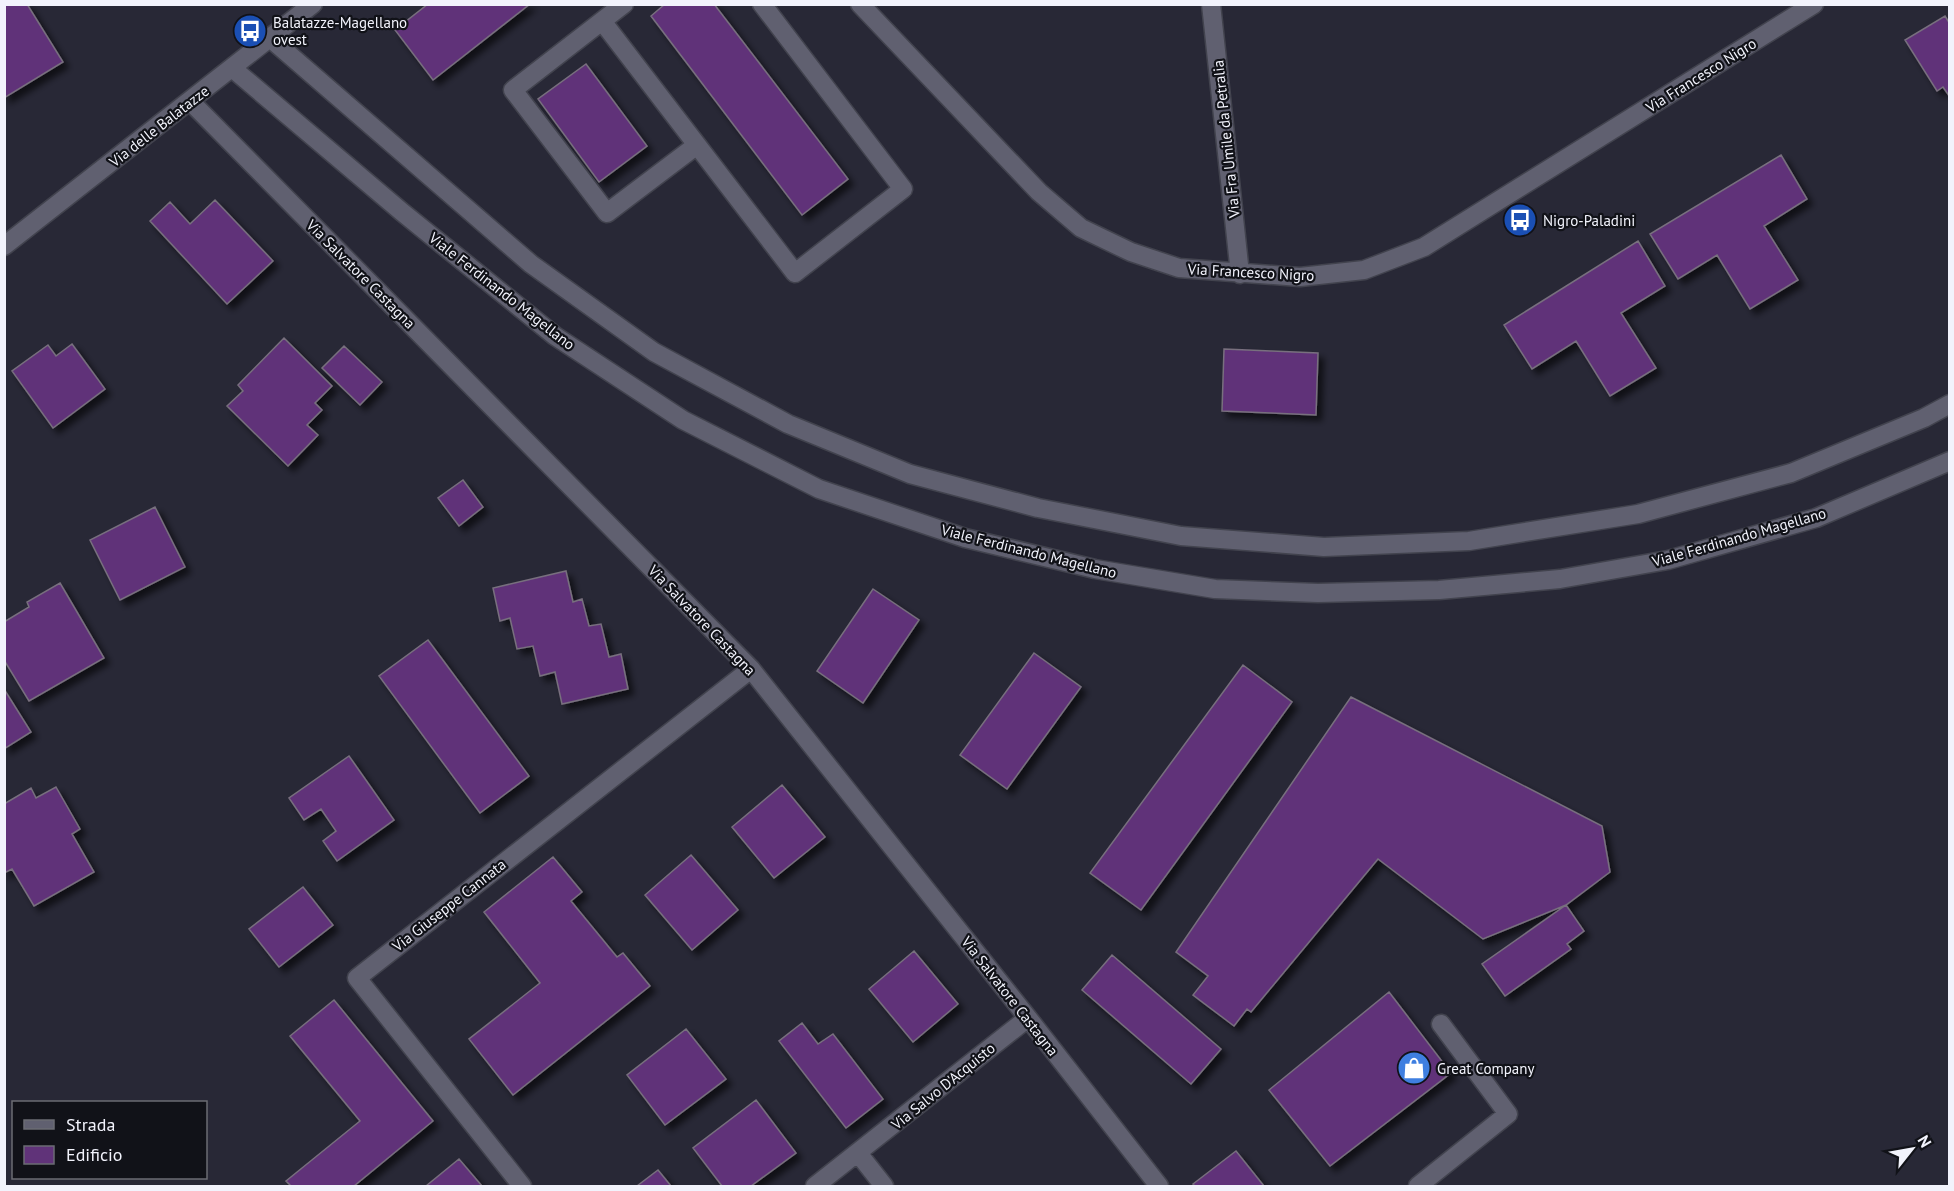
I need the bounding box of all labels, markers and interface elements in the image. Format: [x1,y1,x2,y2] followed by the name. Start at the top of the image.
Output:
[232,13,268,49] bus stop icon: Balatazze-Magellano ovest
[273,13,407,49] place label: Balatazze-Magellano ovest
[1641,33,1760,117] street label: Via Francesco Nigro
[1208,59,1244,220] street label: Via Fra Umile da Petralia
[105,81,213,171] street label: Via delle Balatazze
[1502,202,1538,238] bus stop icon: Nigro-Paladini
[1543,211,1635,230] place label: Nigro-Paladini
[302,215,419,332] street label: Via Salvatore Castagna
[424,228,579,354] street label: Viale Ferdinando Magellano
[1186,259,1315,285] street label: Via Francesco Nigro
[1649,503,1828,571] street label: Viale Ferdinando Magellano
[938,520,1119,582] street label: Viale Ferdinando Magellano
[644,560,760,679] street label: Via Salvatore Castagna
[388,855,510,956] street label: Via Giuseppe Cannata
[957,932,1063,1060] street label: Via Salvatore Castagna
[887,1038,999,1134] street label: Via Salvo D'Acquisto
[1396,1050,1432,1086] shop icon: Great Company
[1437,1059,1534,1078] place label: Great Company
[12,1101,207,1179] legend
[66,1113,115,1136] text: Strada
[1882,1119,1942,1179] north arrow
[1914,1132,1936,1151] text: N
[66,1143,122,1166] text: Edificio

